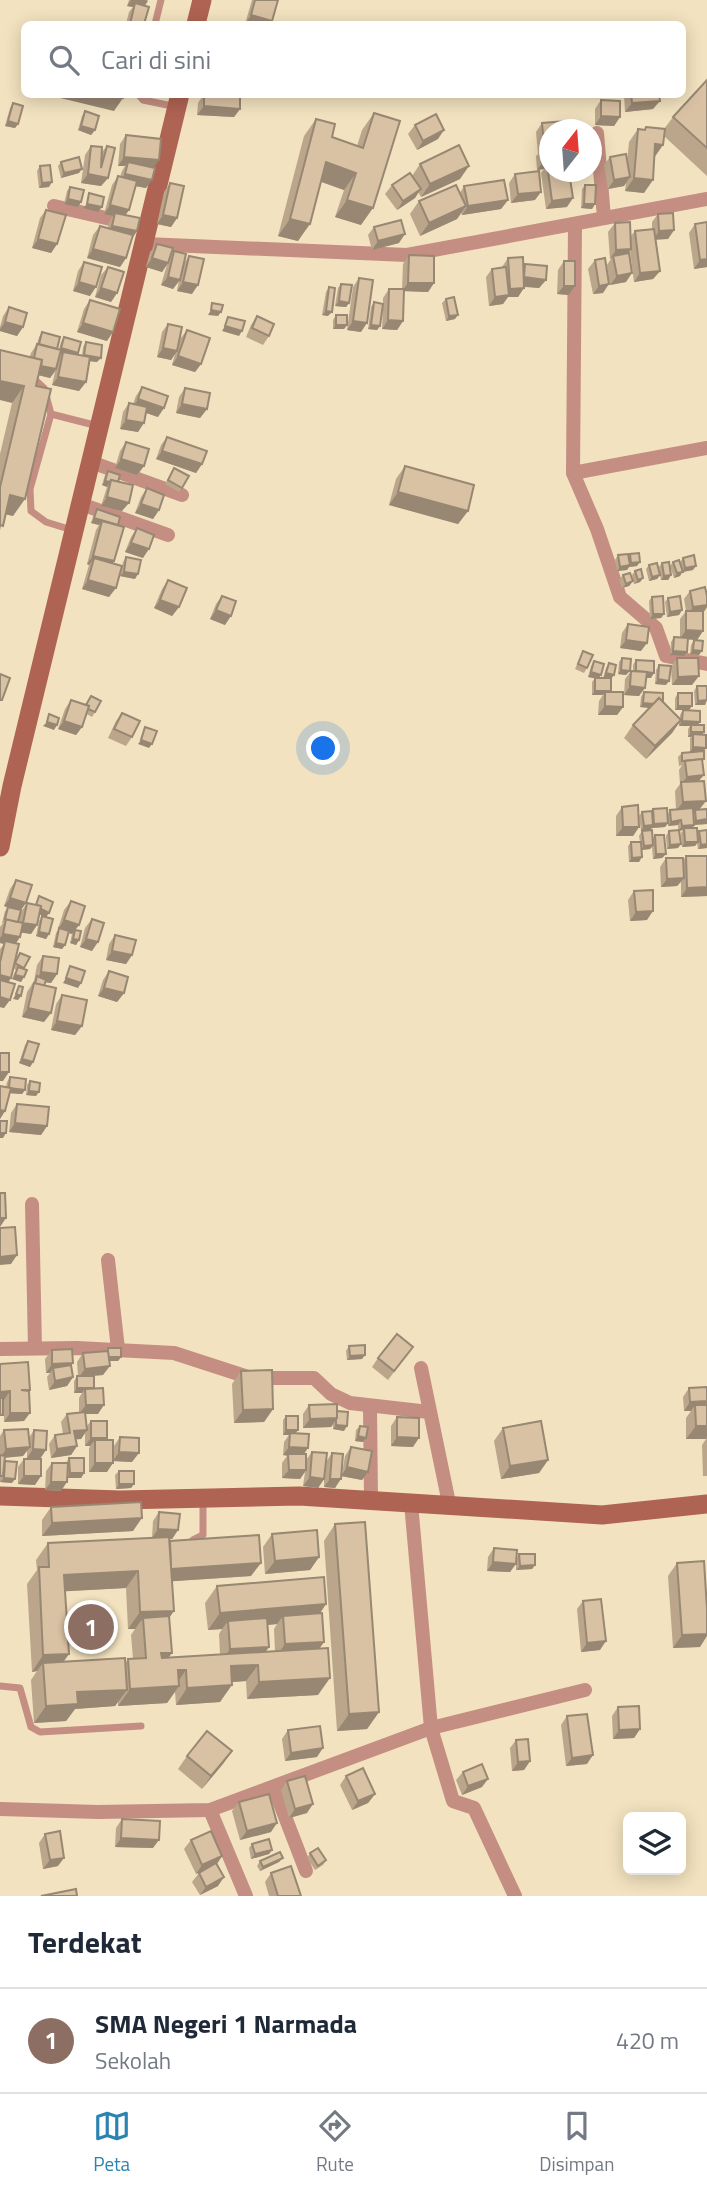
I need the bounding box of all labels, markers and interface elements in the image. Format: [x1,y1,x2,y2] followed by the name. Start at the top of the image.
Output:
[21,21,686,98] search box
[101,40,211,79] text: Cari di sini
[45,41,83,79] icon: search
[539,119,602,182] north arrow
[306,731,340,765] your location
[68,1601,114,1653] pin: 1
[623,1812,686,1875] map controls
[623,1812,686,1875] button: layers
[28,1919,142,1965] text: Terdekat
[95,2004,357,2043] text: SMA Negeri 1 Narmada
[45,2023,57,2058] text: 1
[616,2023,679,2058] text: 420 m
[95,2043,171,2078] text: Sekolah
[93,2107,131,2178] tab: Peta
[316,2107,354,2178] tab: Rute
[539,2107,614,2178] tab: Disimpan

